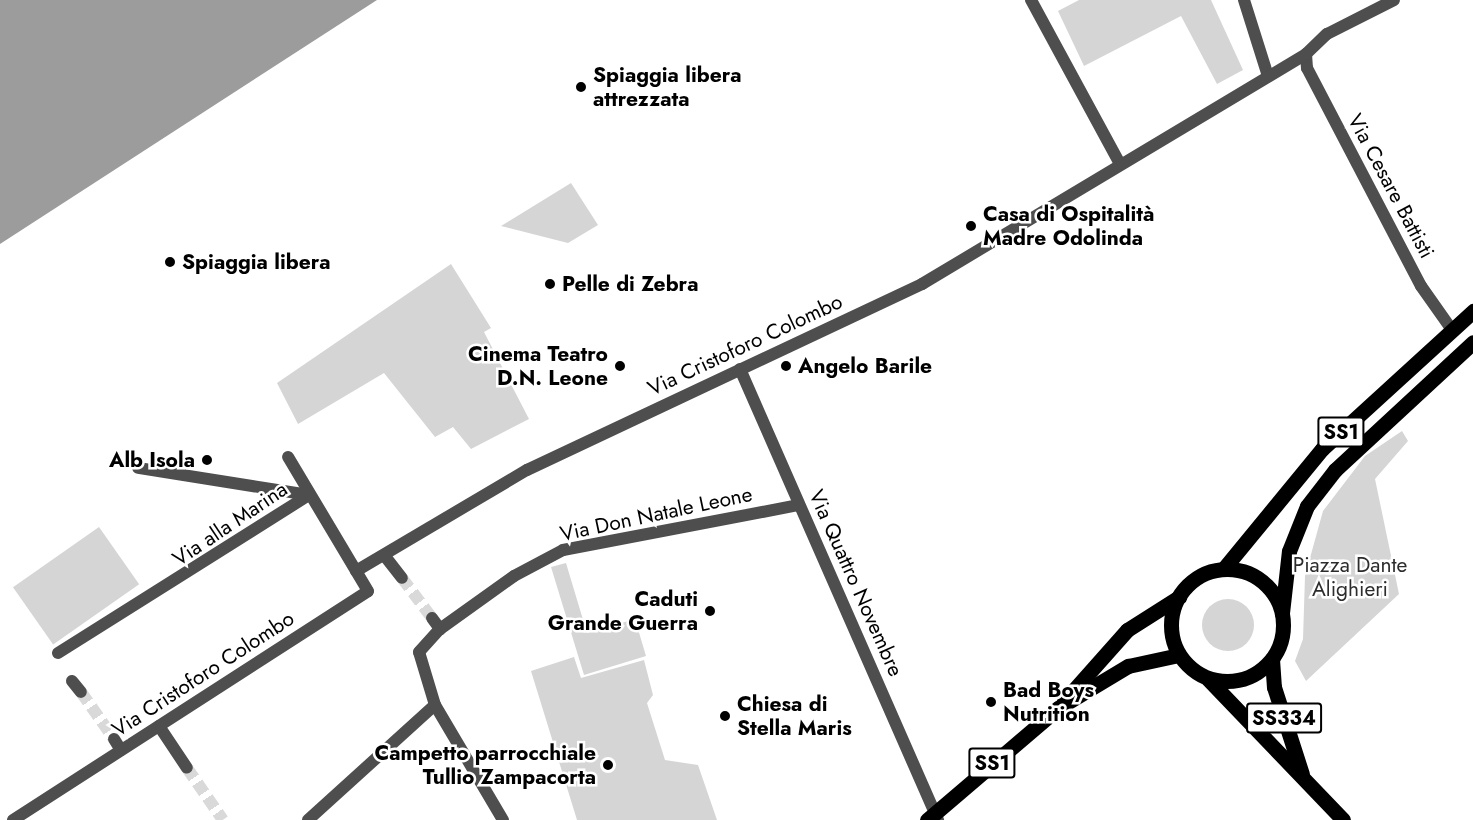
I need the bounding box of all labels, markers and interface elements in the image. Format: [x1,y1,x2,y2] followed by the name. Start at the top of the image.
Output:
[593,62,742,112] place label: Spiaggia libera attrezzata
[574,80,588,94] marker: Spiaggia libera attrezzata
[1342,110,1440,262] street label: Via Cesare Battisti
[983,201,1154,251] place label: Casa di Ospitalità Madre Odolinda
[964,219,978,233] marker: Casa di Ospitalità Madre Odolinda
[182,249,331,275] place label: Spiaggia libera
[163,255,177,269] marker: Spiaggia libera
[562,271,699,297] place label: Pelle di Zebra
[543,277,557,291] marker: Pelle di Zebra
[644,289,846,401] street label: Via Cristoforo Colombo
[468,341,608,391] place label: Cinema Teatro D.N. Leone
[798,353,932,379] place label: Angelo Barile
[613,359,627,373] marker: Cinema Teatro D.N. Leone
[779,359,793,373] marker: Angelo Barile
[1317,415,1365,449] road number: SS1
[109,447,195,473] place label: Alb Isola
[200,453,214,467] marker: Alb Isola
[168,476,292,572] street label: Via alla Marina
[558,481,754,547] street label: Via Don Natale Leone
[804,486,908,680] street label: Via Quattro Novembre
[1293,552,1407,602] park label: Piazza Dante Alighieri
[548,586,698,636] place label: Caduti Grande Guerra
[703,604,717,618] marker: Caduti Grande Guerra
[107,606,299,742] street label: Via Cristoforo Colombo
[1003,677,1094,727] place label: Bad Boys Nutrition
[737,691,852,741] place label: Chiesa di Stella Maris
[984,695,998,709] marker: Bad Boys Nutrition
[1245,701,1323,735] road number: SS334
[718,709,732,723] marker: Chiesa di Stella Maris
[375,740,596,790] place label: Campetto parrocchiale Tullio Zampacorta
[968,746,1016,780] road number: SS1
[601,758,615,772] marker: Campetto parrocchiale Tullio Zampacorta

